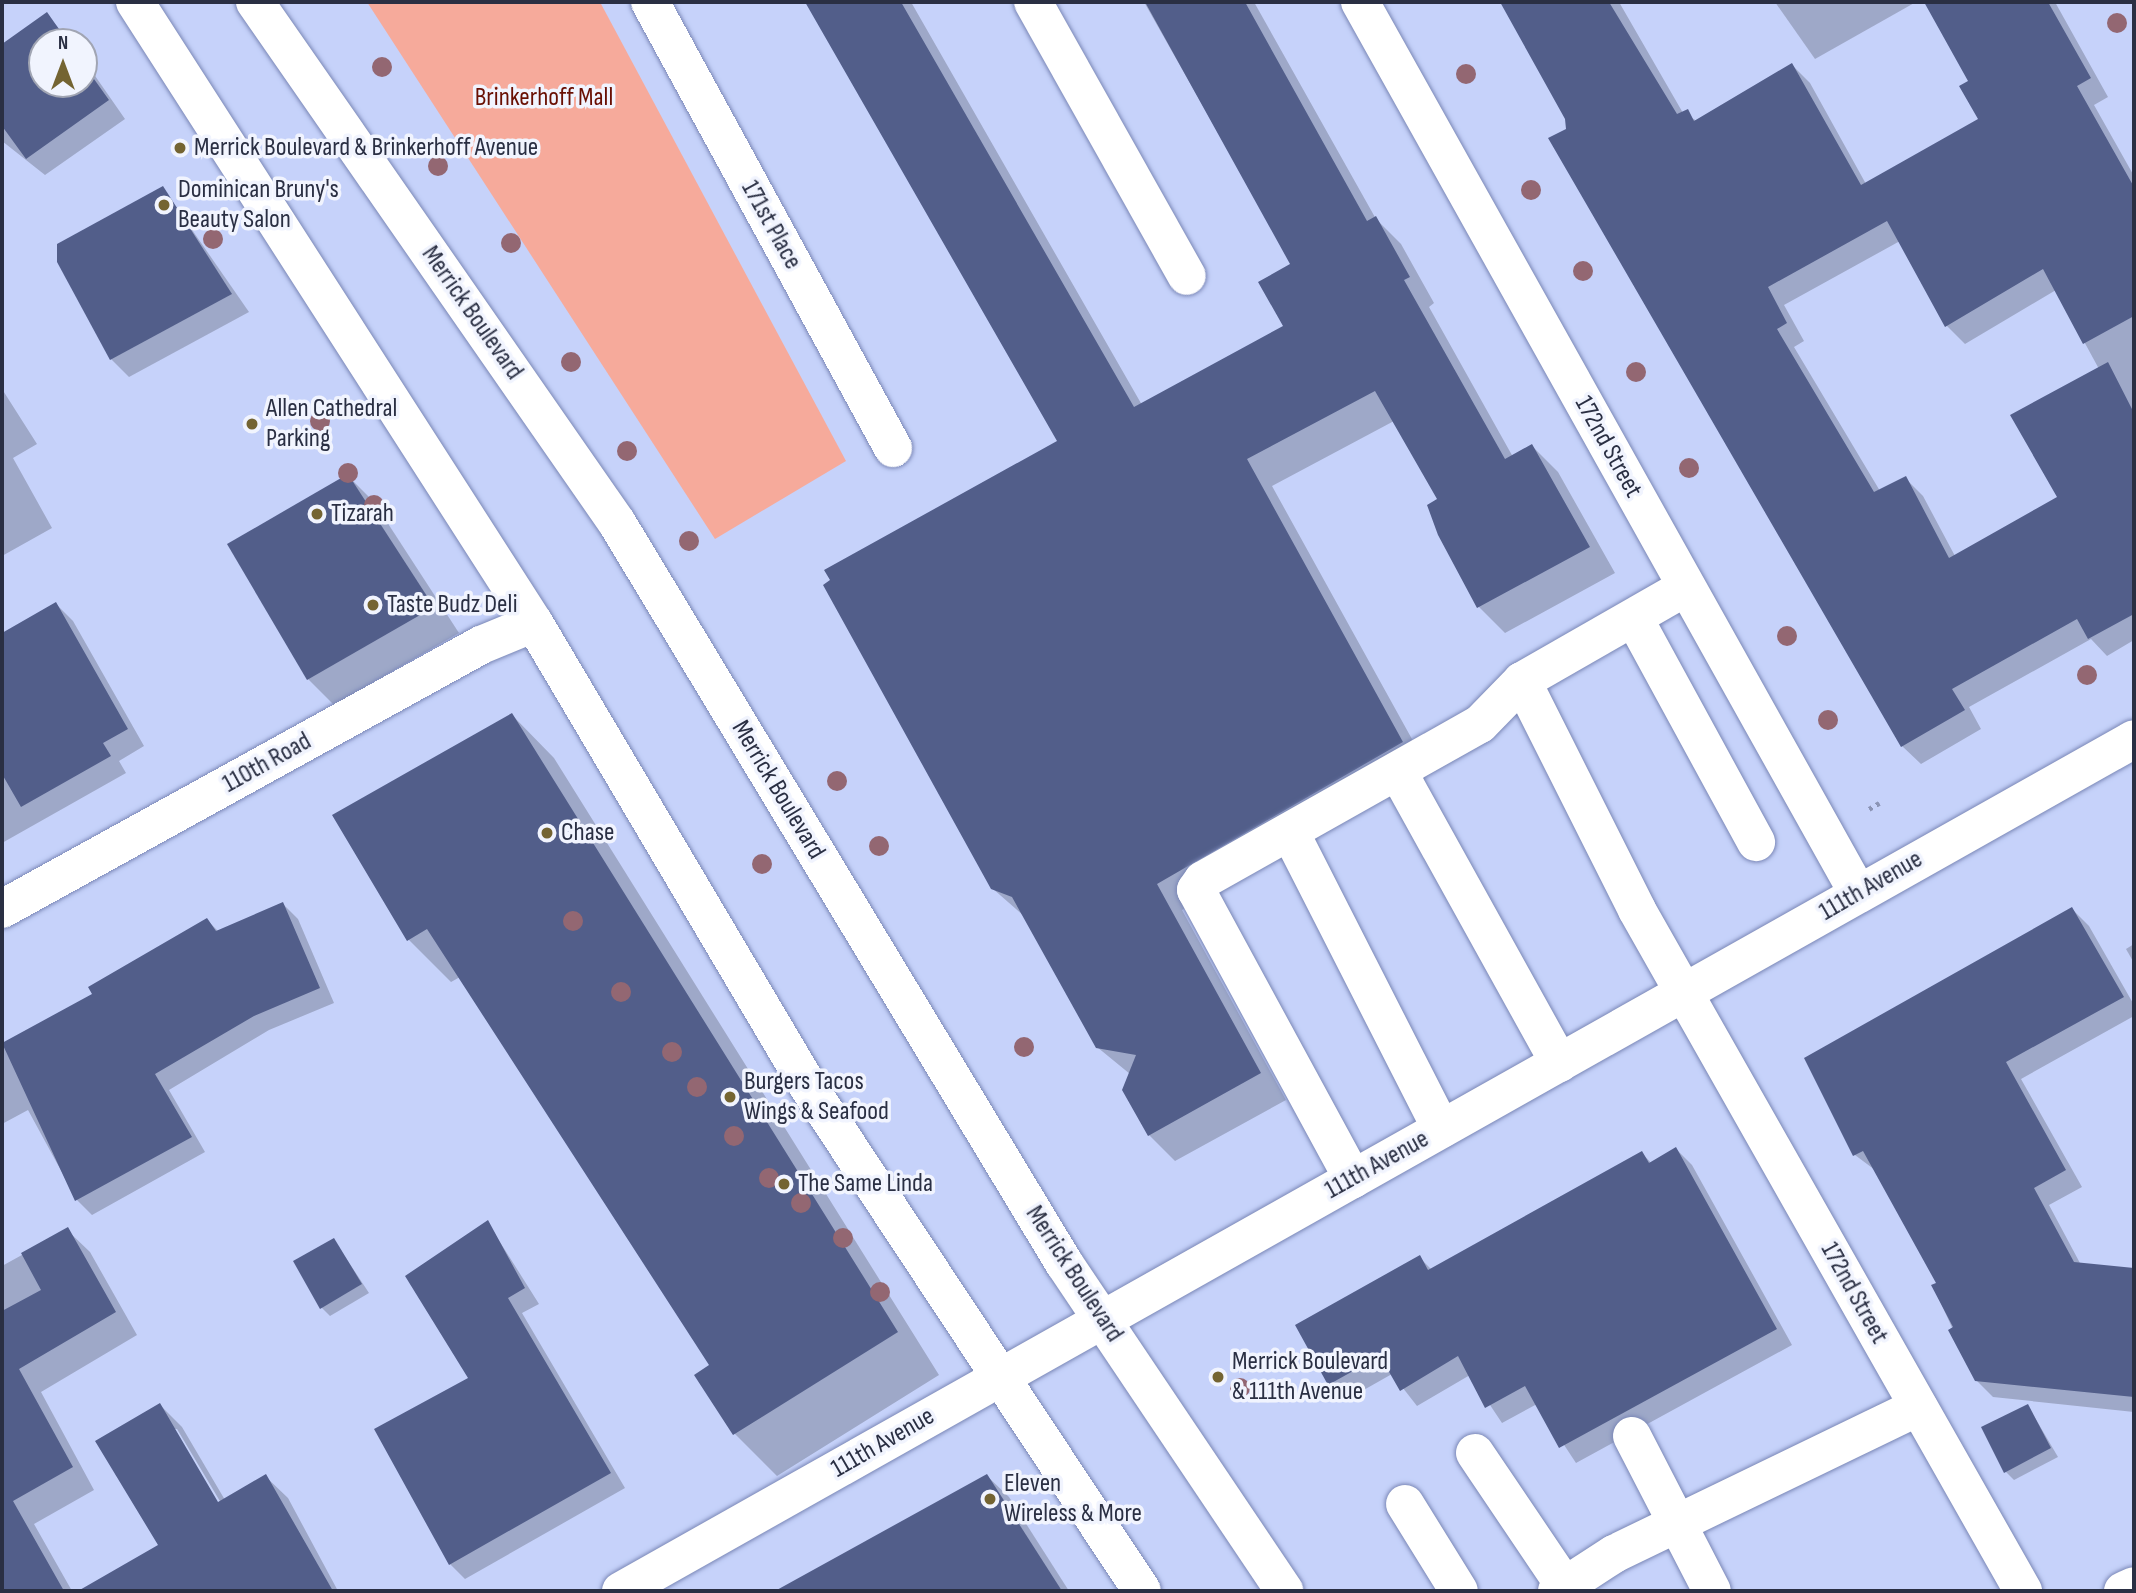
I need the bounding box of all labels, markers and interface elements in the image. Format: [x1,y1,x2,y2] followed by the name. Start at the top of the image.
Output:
[28,28,98,98] north arrow
[58,32,68,55] text: N
[475,82,613,114] park label: Brinkerhoff Mall
[194,132,538,164] place label: Merrick Boulevard & Brinkerhoff Avenue
[172,140,188,156] marker: Merrick Boulevard & Brinkerhoff Avenue
[178,174,339,235] place label: Dominican Bruny's Beauty Salon
[734,175,808,275] street label: 171st Place
[156,197,172,213] marker: Dominican Bruny's Beauty Salon
[414,240,530,386] street label: Merrick Boulevard
[1567,391,1649,503] street label: 172nd Street
[266,393,397,454] place label: Allen Cathedral Parking
[244,416,260,432] marker: Allen Cathedral Parking
[331,498,394,530] place label: Tizarah
[309,506,325,522] marker: Tizarah
[387,589,518,621] place label: Taste Budz Deli
[365,597,381,613] marker: Taste Budz Deli
[724,715,832,865] street label: Merrick Boulevard
[217,726,317,800] street label: 110th Road
[561,817,615,849] place label: Chase
[539,825,555,841] marker: Chase
[1814,844,1928,928] street label: 111th Avenue
[744,1066,889,1128] place label: Burgers Tacos Wings & Seafood
[722,1089,738,1105] marker: Burgers Tacos Wings & Seafood
[1320,1124,1434,1206] street label: 111th Avenue
[798,1168,933,1200] place label: The Same Linda
[776,1176,792,1192] marker: The Same Linda
[1018,1200,1130,1348] street label: Merrick Boulevard
[1813,1237,1895,1349] street label: 172nd Street
[1232,1346,1388,1408] place label: Merrick Boulevard & 111th Avenue
[1210,1369,1226,1385] marker: Merrick Boulevard & 111th Avenue
[826,1401,940,1485] street label: 111th Avenue
[1004,1468,1142,1530] place label: Eleven Wireless & More
[982,1491,998,1507] marker: Eleven Wireless & More

